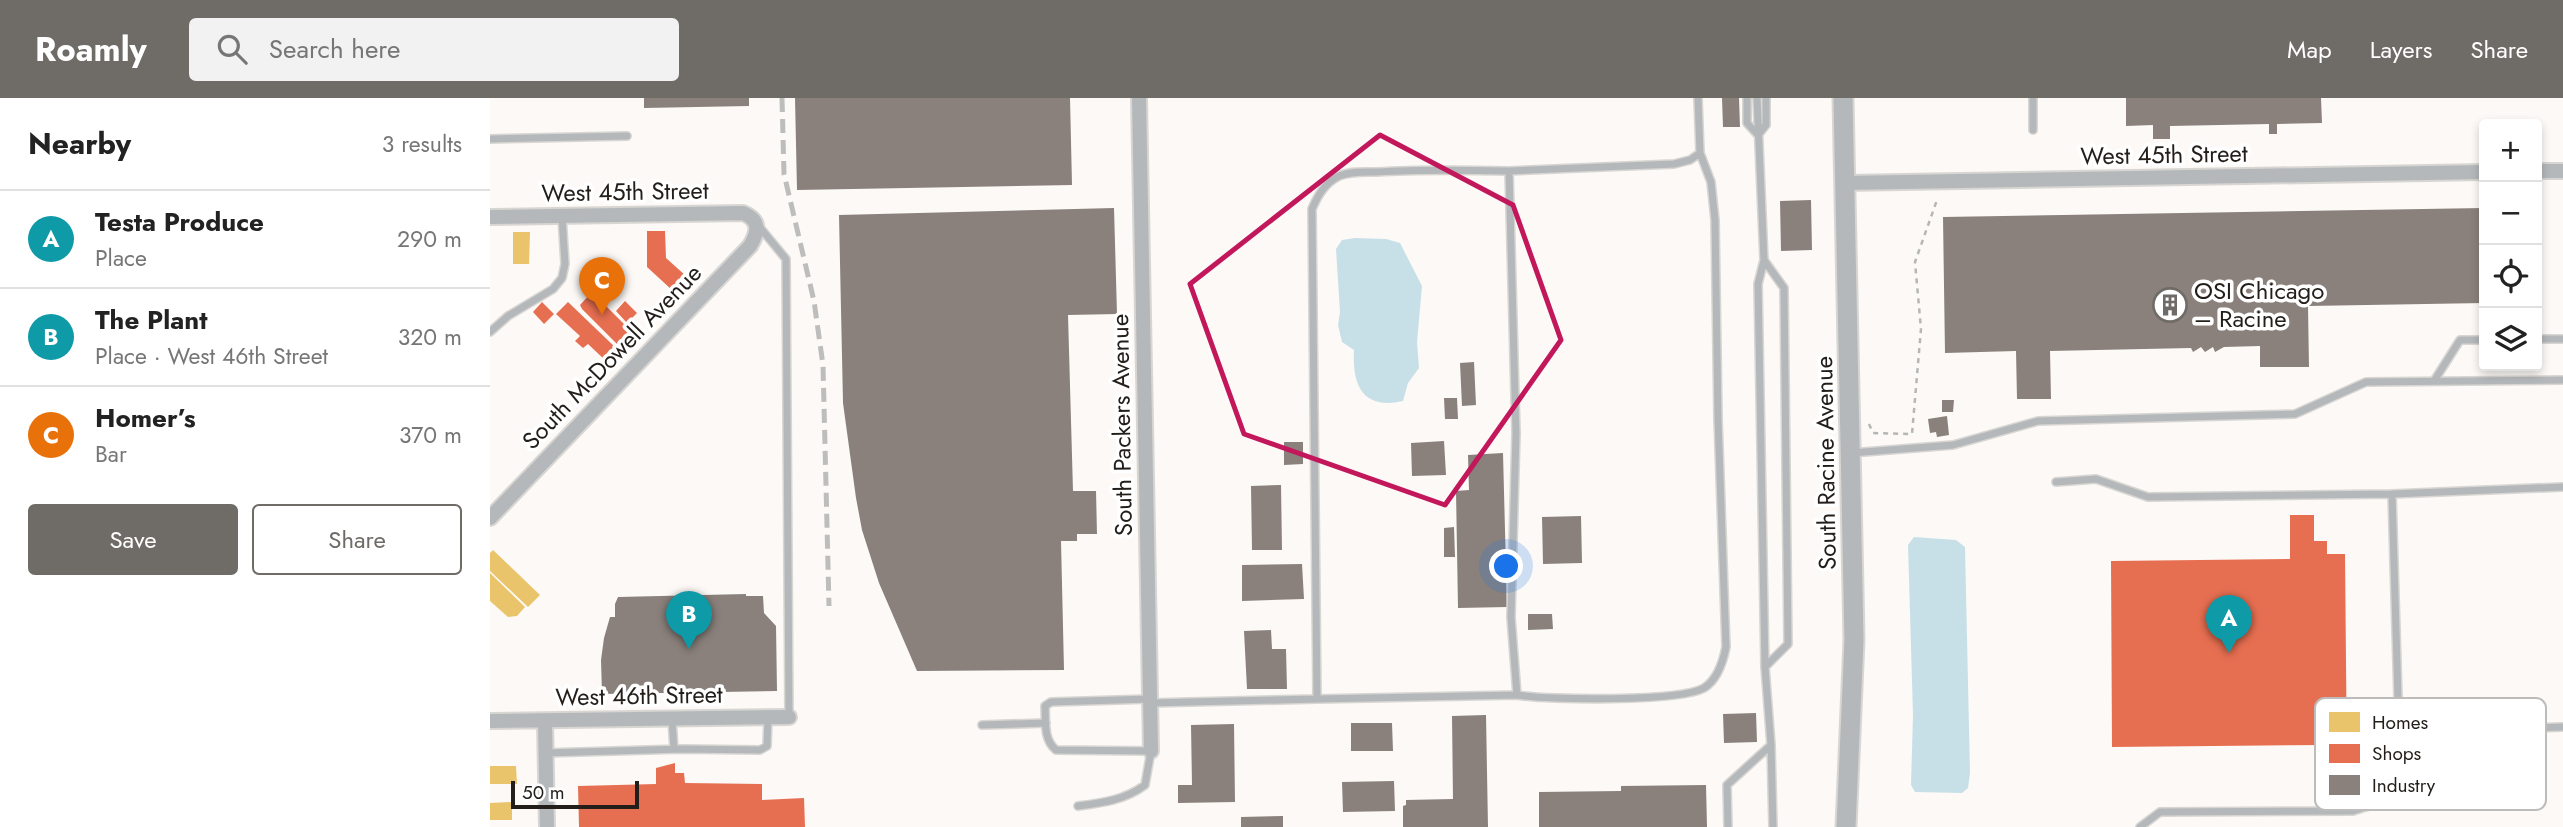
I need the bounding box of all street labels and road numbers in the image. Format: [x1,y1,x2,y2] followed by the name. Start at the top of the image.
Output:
[2080,136,2248,173] street label: West 45th Street
[541,173,709,210] street label: West 45th Street
[514,256,710,457] street label: South McDowell Avenue
[1102,314,1141,536] street label: South Packers Avenue
[1806,356,1845,570] street label: South Racine Avenue
[555,677,723,714] street label: West 46th Street

